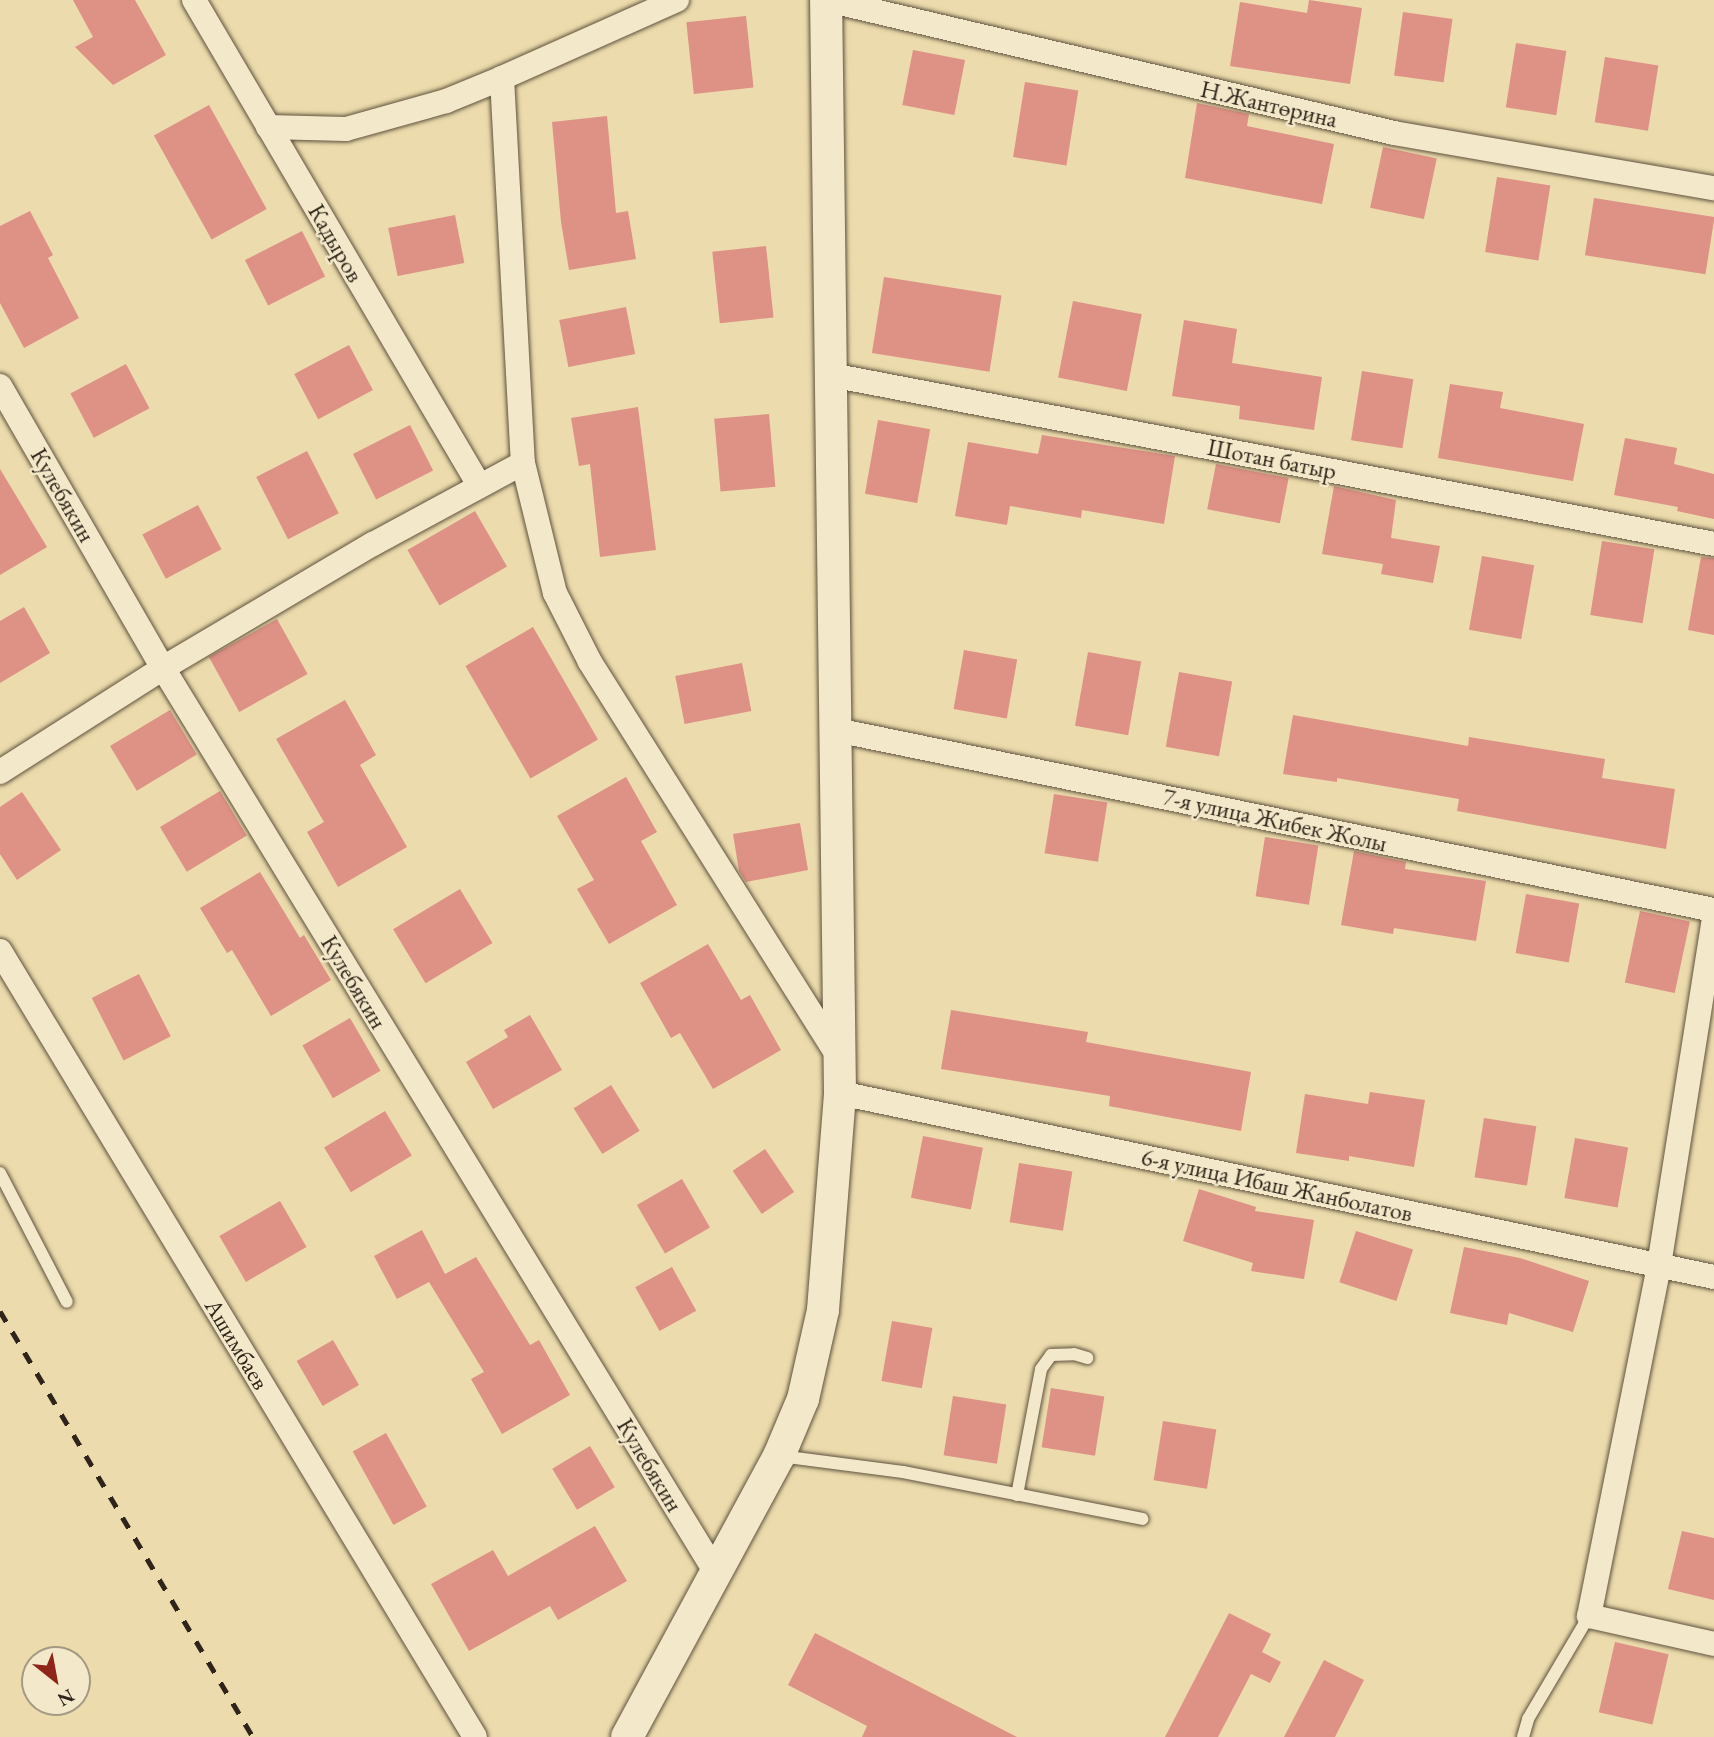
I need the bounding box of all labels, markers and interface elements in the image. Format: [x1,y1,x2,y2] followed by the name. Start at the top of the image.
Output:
[1198,74,1340,134] street label: Н.Жантөрина
[302,199,370,287] street label: Кадыров
[1205,432,1339,486] street label: Шотан батыр
[25,443,101,547] street label: Кулебякин
[1160,782,1390,858] street label: 7-я улица Жибек Жолы
[315,930,393,1034] street label: Кулебякин
[1139,1142,1415,1228] street label: 6-я улица Ибаш Жанболатов
[199,1293,275,1395] street label: Ашимбаев
[611,1413,689,1517] street label: Кулебякин
[21,1646,91,1716] north arrow
[53,1683,79,1712] text: N

